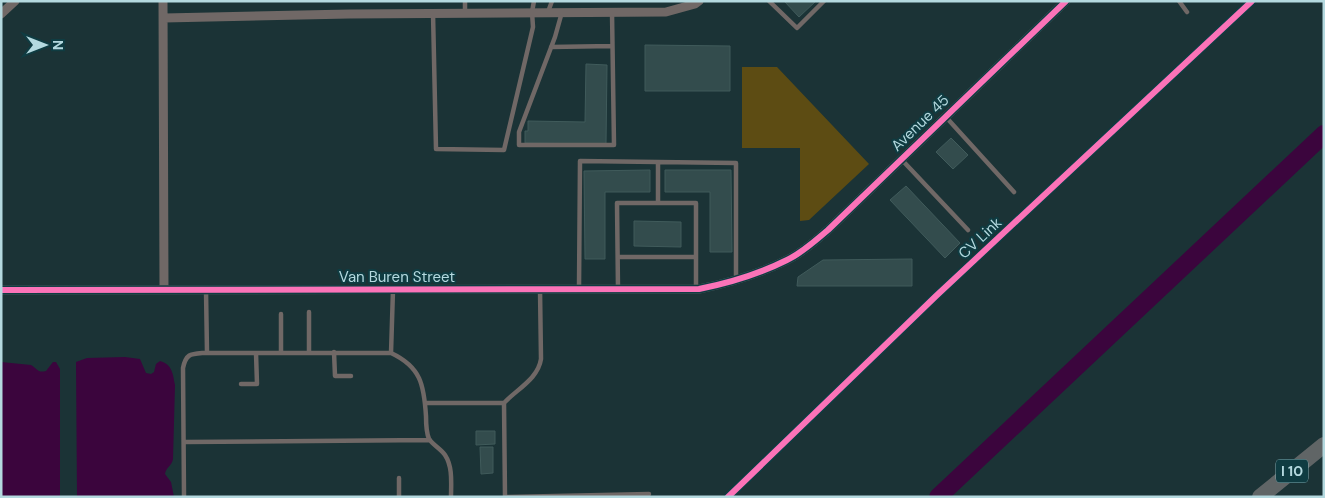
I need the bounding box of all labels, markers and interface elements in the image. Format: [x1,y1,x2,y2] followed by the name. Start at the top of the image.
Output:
[20,20,70,70] north arrow
[49,40,67,50] text: N
[887,90,953,156] street label: Avenue 45
[954,213,1006,263] street label: CV Link
[339,267,455,287] street label: Van Buren Street
[1276,460,1308,482] road number: I 10

